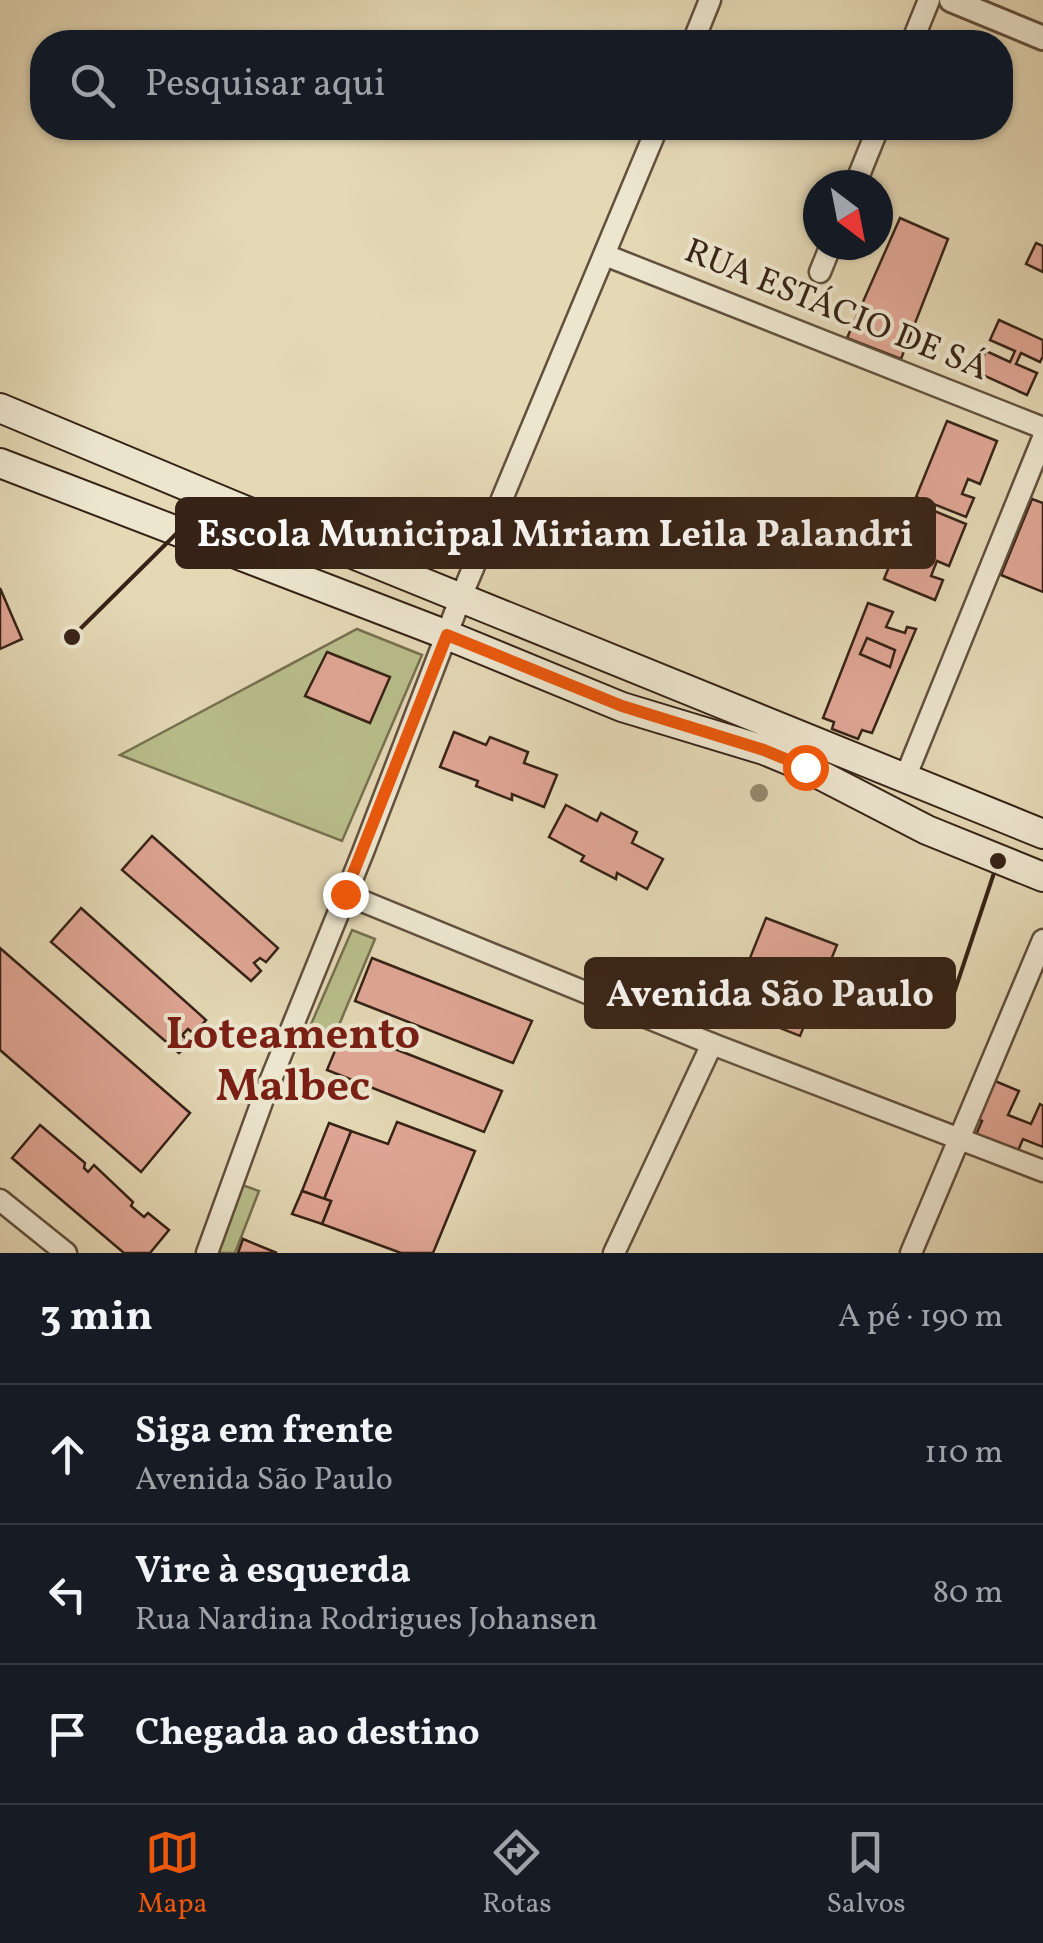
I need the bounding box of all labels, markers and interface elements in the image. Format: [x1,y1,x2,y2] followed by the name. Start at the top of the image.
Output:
[30,30,1013,140] search box
[65,58,120,113] icon: search
[145,59,385,112] text: Pesquisar aqui
[803,170,893,260] north arrow
[677,228,995,394] street label: RUA ESTÁCIO DE SÁ
[177,499,934,567] callout: Escola Municipal Miriam Leila Palandri
[197,510,913,563] text: Escola Municipal Miriam Leila Palandri
[783,745,829,791] route start
[323,872,369,918] route end
[586,959,954,1027] callout: Avenida São Paulo
[606,970,934,1023] text: Avenida São Paulo
[166,1005,420,1120] district label: Loteamento Malbec
[40,1289,153,1348] text: 3 min
[838,1296,1003,1340] text: A pé · 190 m
[135,1406,393,1459] text: Siga em frente
[40,1427,95,1482] icon: ahead
[924,1432,1003,1476] text: 110 m
[135,1459,393,1503] text: Avenida São Paulo
[135,1546,411,1599] text: Vire à esquerda
[40,1567,95,1622] icon: left
[933,1572,1003,1616] text: 80 m
[135,1599,598,1643] text: Rua Nardina Rodrigues Johansen
[40,1707,95,1762] icon: arrive
[135,1708,480,1761] text: Chegada ao destino
[137,1825,207,1924] tab: Mapa
[482,1825,552,1924] tab: Rotas
[826,1825,906,1924] tab: Salvos

